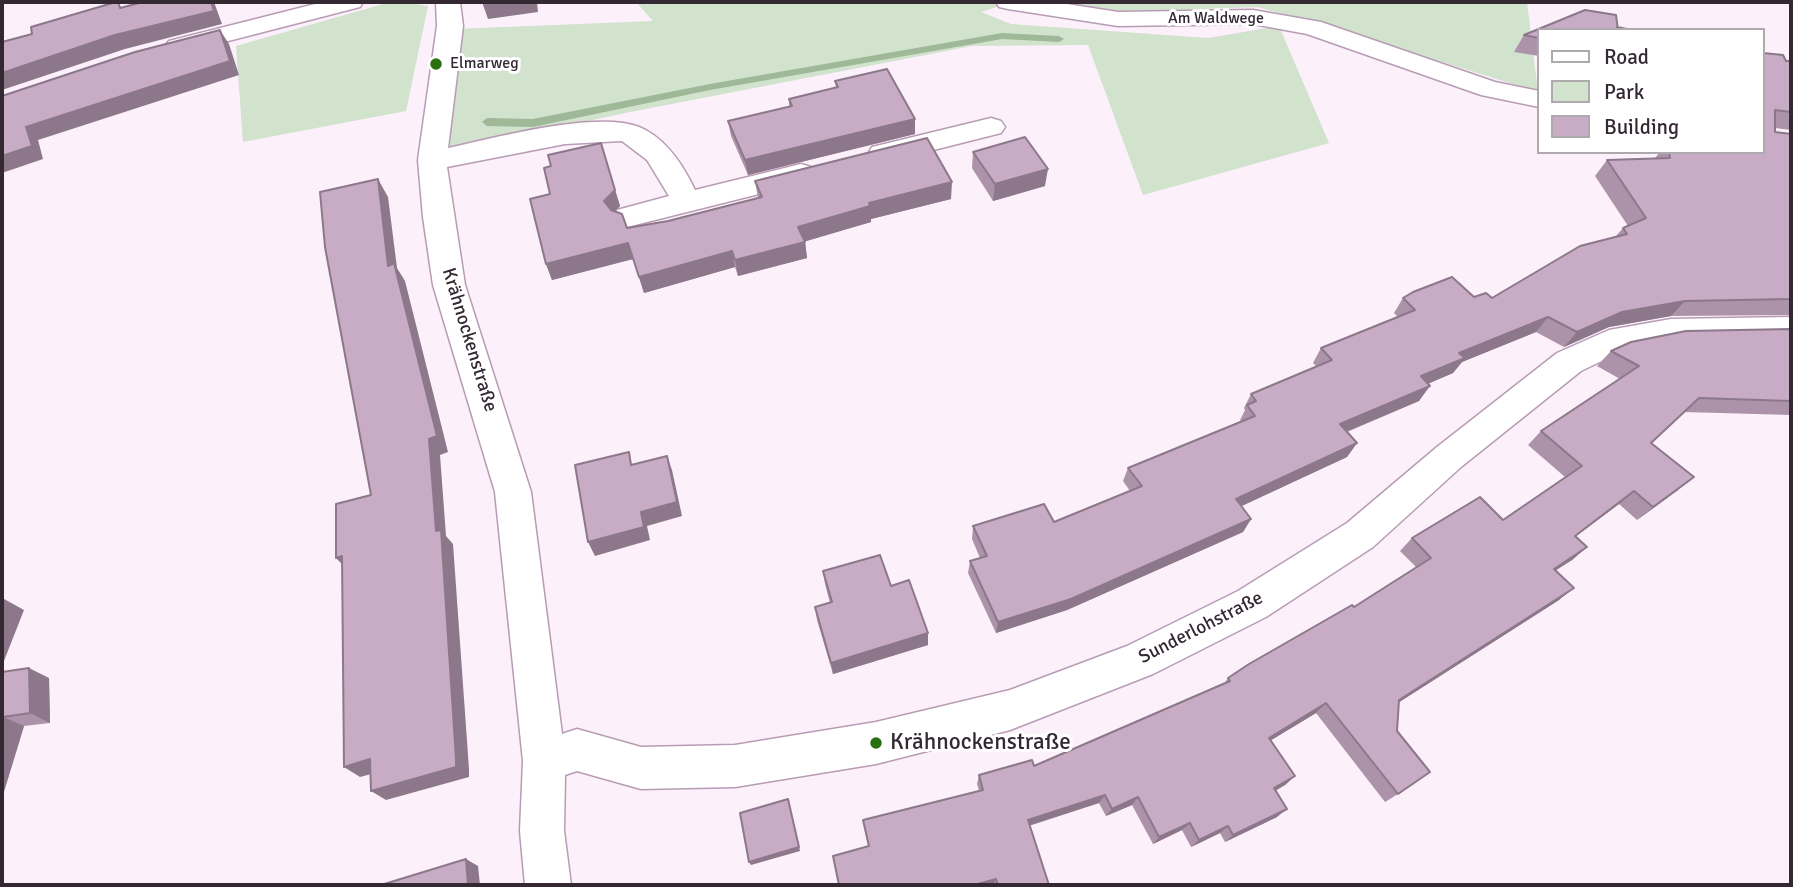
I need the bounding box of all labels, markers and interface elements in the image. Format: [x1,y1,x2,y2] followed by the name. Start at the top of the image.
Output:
[1168,9,1264,29] street label: Am Waldwege
[1538,28,1765,154] legend
[1604,44,1649,70] text: Road
[450,54,519,74] place label: Elmarweg
[428,56,444,72] marker: Elmarweg
[1604,79,1644,105] text: Park
[1604,114,1679,140] text: Building
[436,265,502,415] street label: Krähnockenstraße
[1135,587,1267,669] street label: Sunderlohstraße
[890,729,1071,757] place label: Krähnockenstraße
[868,735,884,751] marker: Krähnockenstraße

